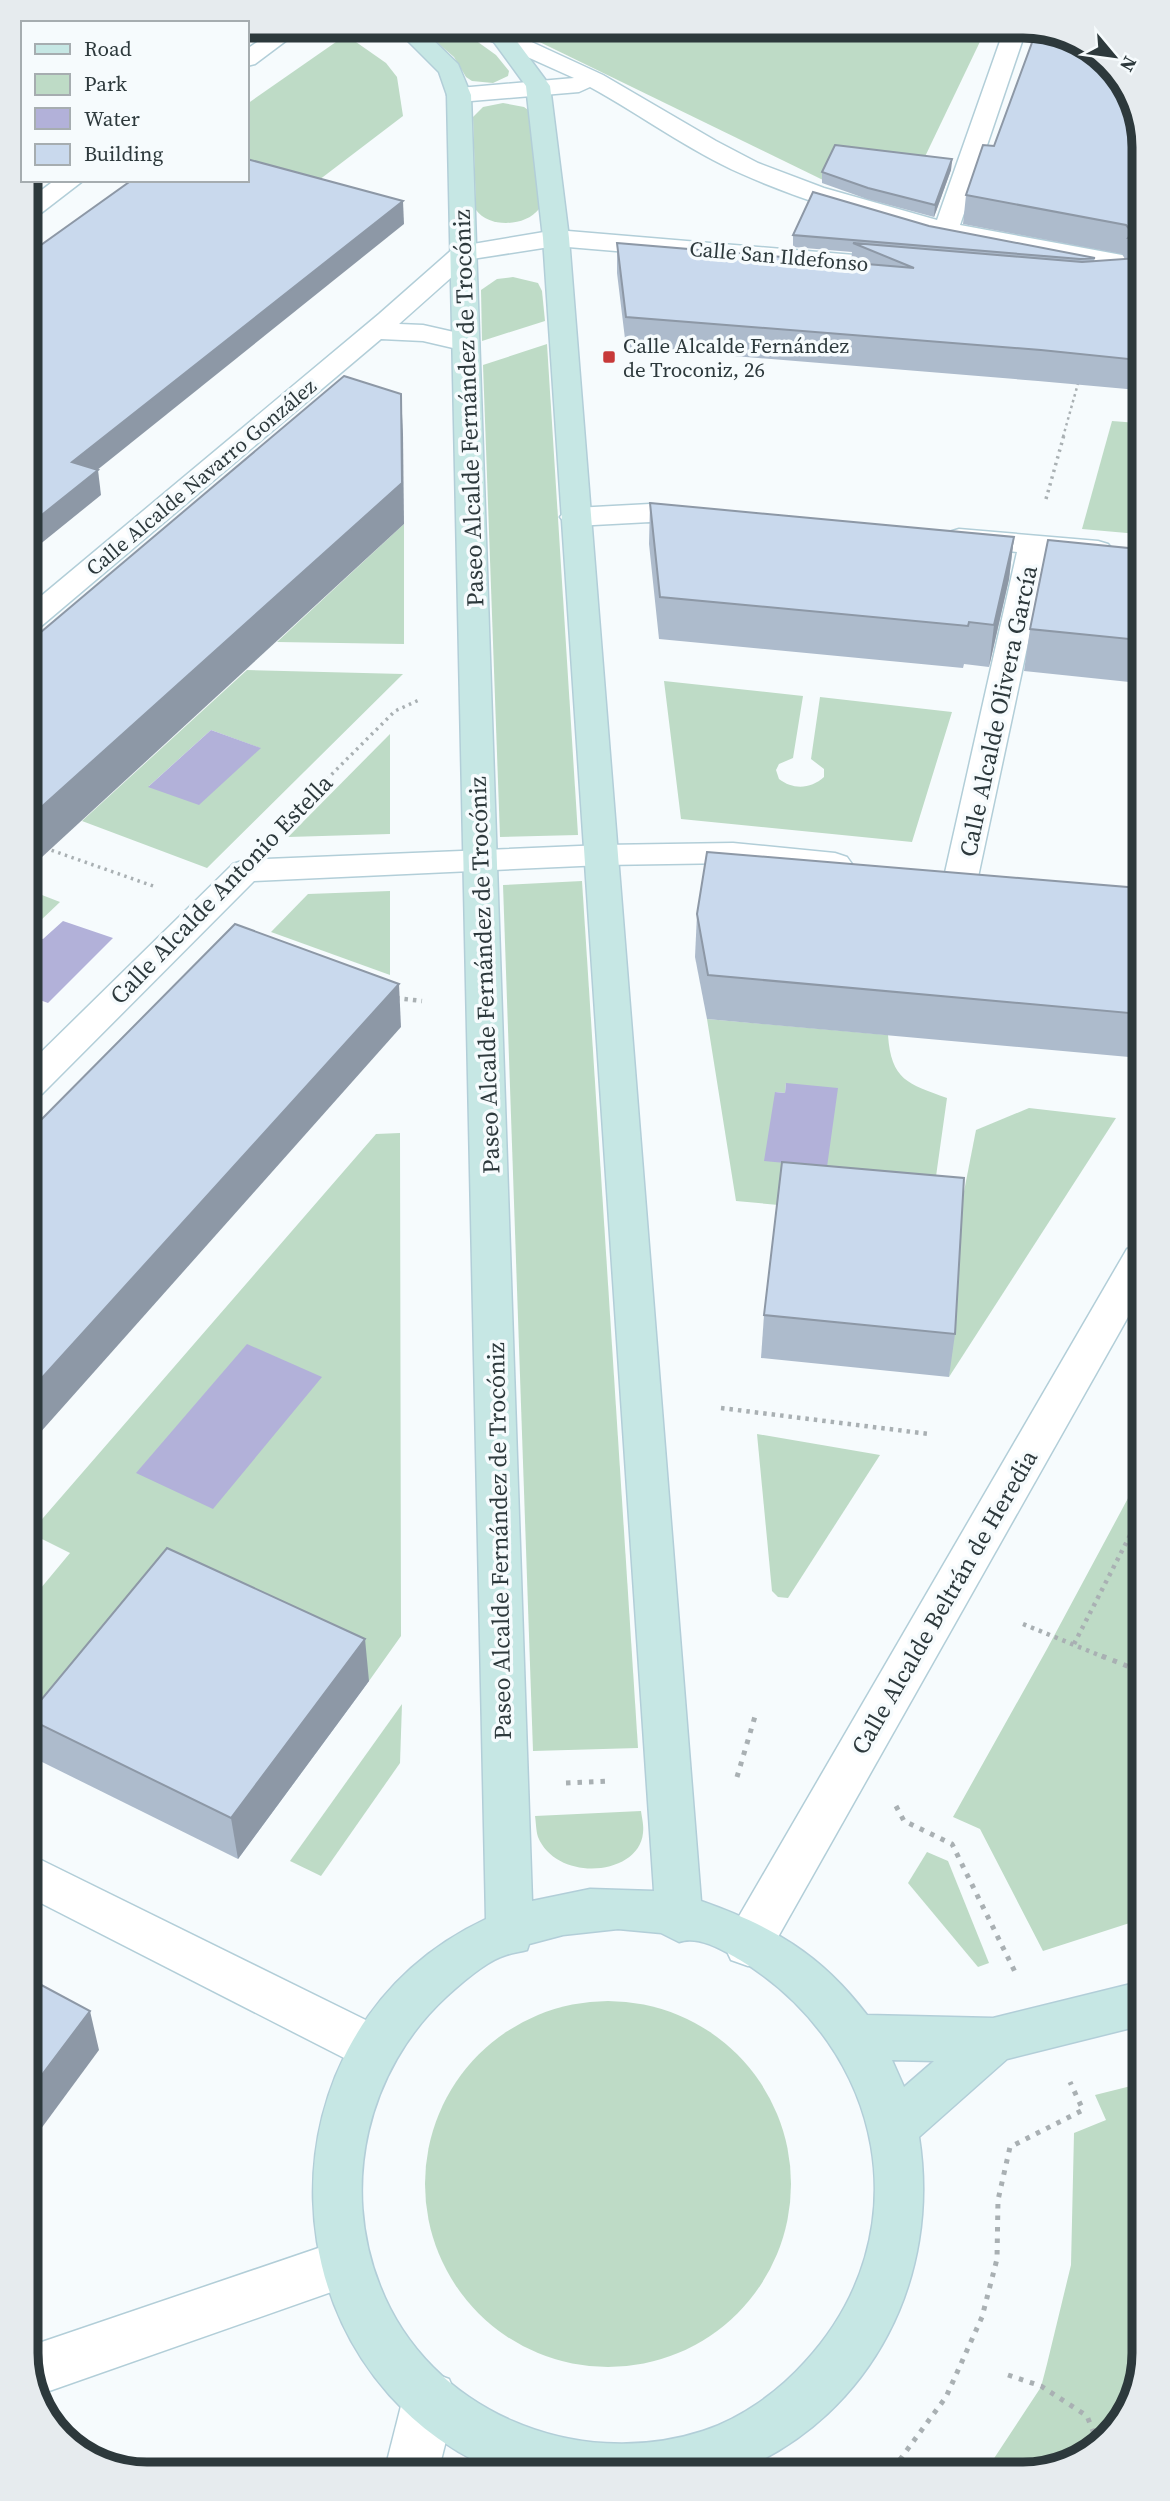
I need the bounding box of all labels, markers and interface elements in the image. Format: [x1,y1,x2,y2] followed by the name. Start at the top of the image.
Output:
[21,21,248,182] legend
[1079,21,1149,91] north arrow
[84,34,132,63] text: Road
[1114,52,1144,77] text: N
[84,69,128,98] text: Park
[84,104,140,133] text: Water
[84,139,163,168] text: Building
[445,209,491,607] street label: Paseo Alcalde Fernández de Trocóniz
[688,234,870,278] street label: Calle San Ildefonso
[623,331,850,384] place label: Calle Alcalde Fernández de Troconiz, 26
[601,349,617,365] marker: Calle Alcalde Fernández de Troconiz, 26
[80,372,323,582] street label: Calle Alcalde Navarro González
[951,562,1045,860] street label: Calle Alcalde Olivera García
[102,766,340,1011] street label: Calle Alcalde Antonio Estella
[461,776,507,1174] street label: Paseo Alcalde Fernández de Trocóniz
[479,1342,519,1740] street label: Paseo Alcalde Fernández de Trocóniz
[843,1443,1045,1760] street label: Calle Alcalde Beltrán de Heredia

